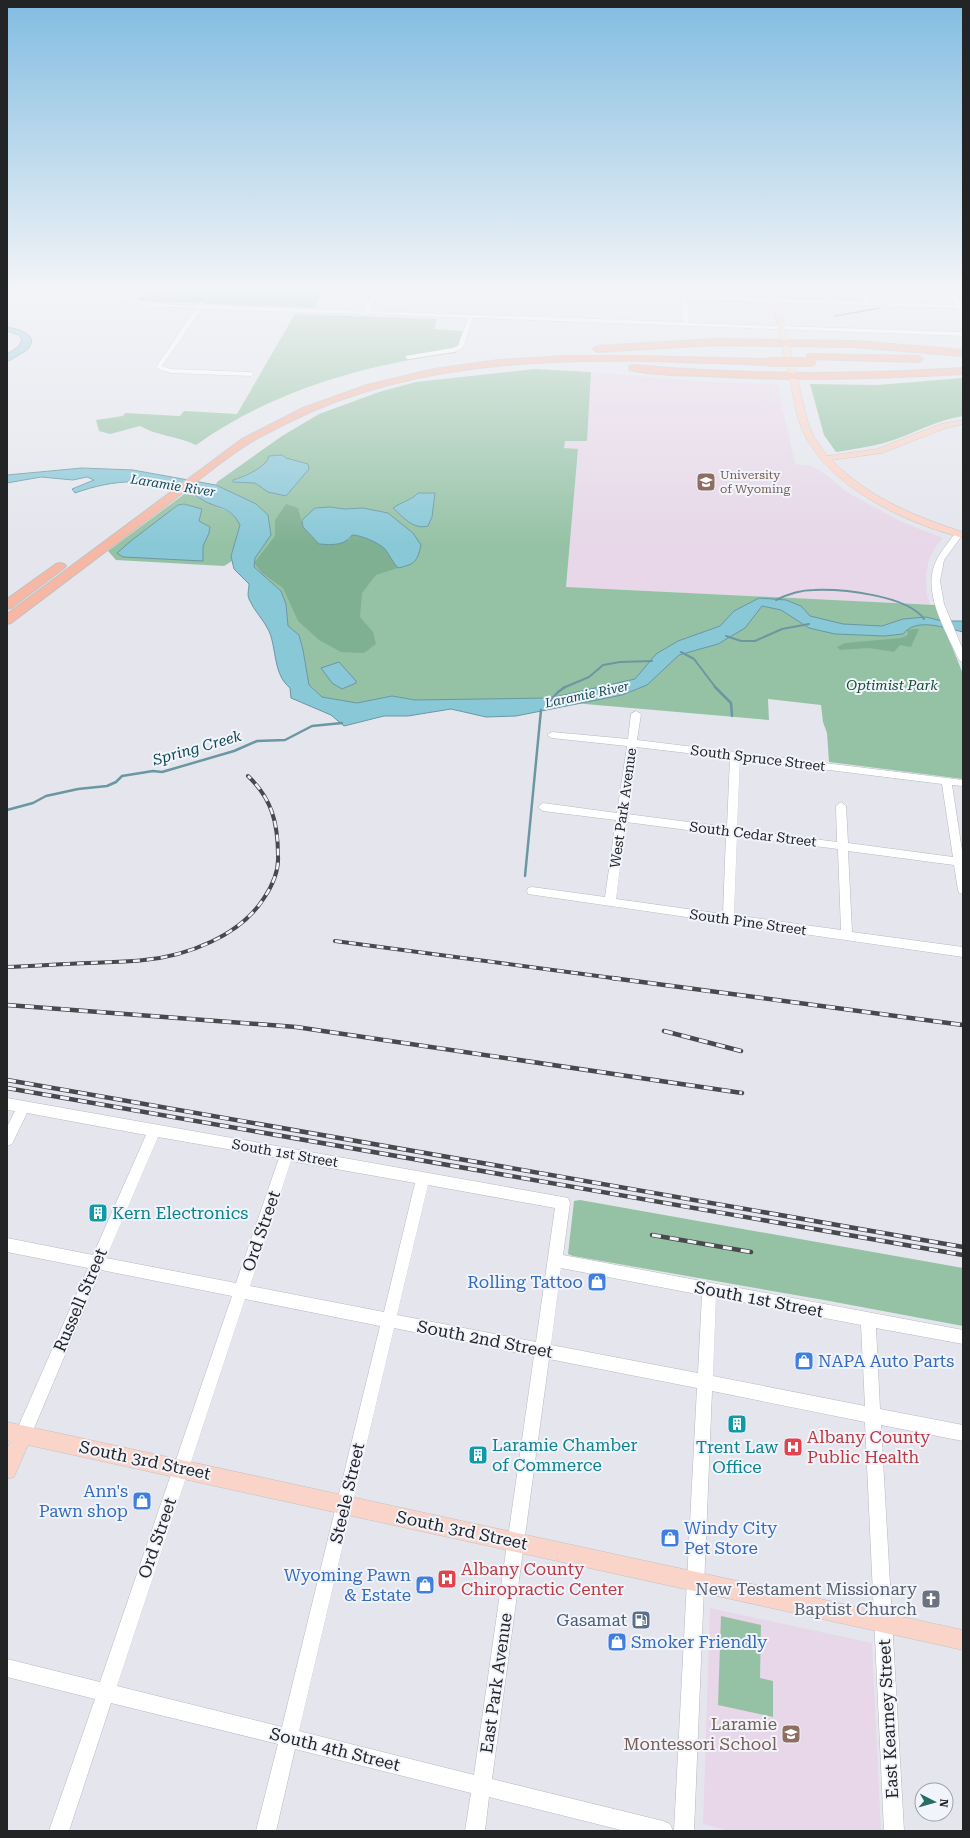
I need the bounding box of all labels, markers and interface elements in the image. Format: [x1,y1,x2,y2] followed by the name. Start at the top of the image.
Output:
[720,468,791,496] place label: University of Wyoming
[128,471,217,500] water label: Laramie River
[695,471,717,493] school or university icon: University of Wyoming
[846,677,938,693] park label: Optimist Park
[543,678,631,711] water label: Laramie River
[150,727,244,770] water label: Spring Creek
[690,742,826,774] street label: South Spruce Street
[607,747,639,869] street label: West Park Avenue
[689,818,817,850] street label: South Cedar Street
[688,906,808,938] street label: South Pine Street
[231,1136,339,1170] street label: South 1st Street
[238,1188,284,1274] street label: Ord Street
[87,1202,109,1224] building icon: Kern Electronics
[112,1203,248,1223] place label: Kern Electronics
[49,1245,111,1355] street label: Russell Street
[586,1271,608,1293] shop icon: Rolling Tattoo
[467,1272,583,1292] place label: Rolling Tattoo
[693,1277,825,1321] street label: South 1st Street
[415,1316,555,1362] street label: South 2nd Street
[793,1350,815,1372] shop icon: NAPA Auto Parts
[818,1351,954,1371] place label: NAPA Auto Parts
[726,1413,748,1435] building icon: Trent Law Office
[807,1427,930,1467] place label: Albany County Public Health
[492,1435,637,1475] place label: Laramie Chamber of Commerce
[77,1436,213,1484] street label: South 3rd Street
[782,1436,804,1458] hospital icon: Albany County Public Health
[696,1437,778,1477] place label: Trent Law Office
[326,1441,368,1545] street label: Steele Street
[467,1444,489,1466] building icon: Laramie Chamber of Commerce
[39,1481,128,1521] place label: Ann's Pawn shop
[131,1490,153,1512] shop icon: Ann's Pawn shop
[134,1495,180,1581] street label: Ord Street
[394,1506,530,1554] street label: South 3rd Street
[684,1518,777,1558] place label: Windy City Pet Store
[659,1527,681,1549] shop icon: Windy City Pet Store
[461,1559,624,1599] place label: Albany County Chiropractic Center
[284,1565,411,1605] place label: Wyoming Pawn & Estate
[436,1568,458,1590] hospital icon: Albany County Chiropractic Center
[414,1574,436,1596] shop icon: Wyoming Pawn & Estate
[695,1579,917,1619] place label: New Testament Missionary Baptist Church
[920,1588,942,1610] church icon: New Testament Missionary Baptist Church
[630,1609,652,1631] fuel station icon: Gasamat
[556,1610,627,1630] place label: Gasamat
[476,1611,516,1755] street label: East Park Avenue
[606,1631,628,1653] shop icon: Smoker Friendly
[631,1632,767,1652] place label: Smoker Friendly
[874,1639,902,1799] street label: East Kearney Street
[623,1714,777,1754] place label: Laramie Montessori School
[268,1723,402,1775] street label: South 4th Street
[780,1723,802,1745] school or university icon: Laramie Montessori School
[914,1782,954,1822] north arrow
[936,1798,950,1808] text: N

